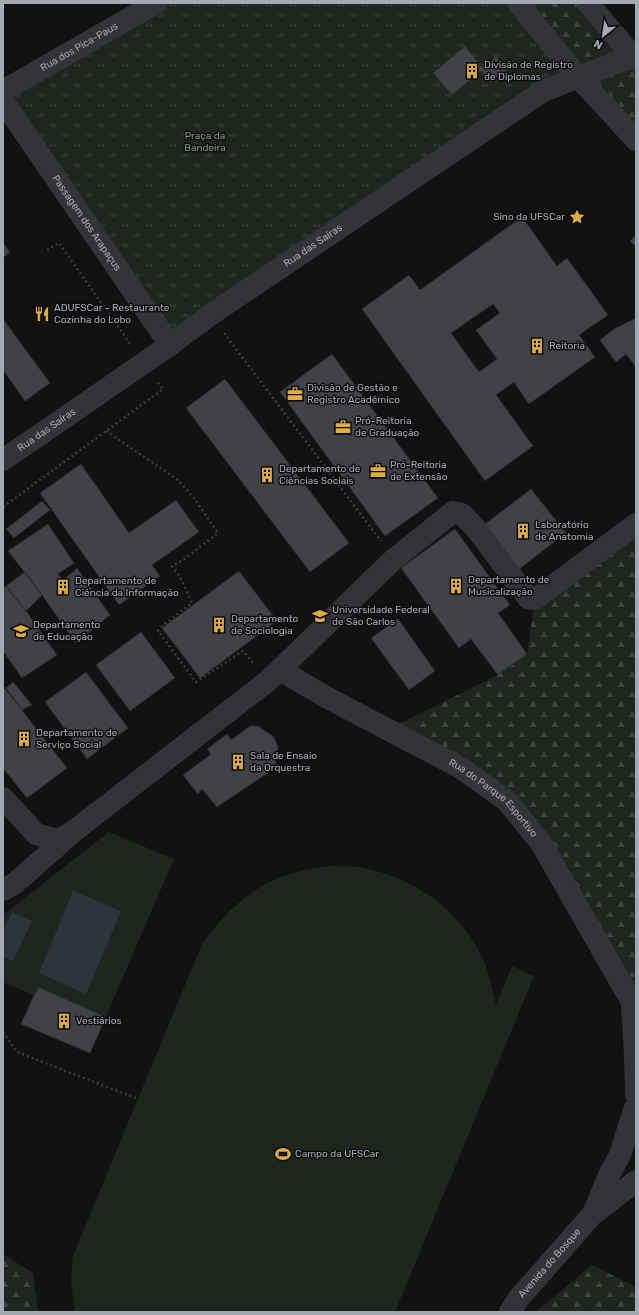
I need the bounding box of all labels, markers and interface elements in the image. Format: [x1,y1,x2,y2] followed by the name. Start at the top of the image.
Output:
[583,16,623,56] north arrow
[38,20,120,74] street label: Rua dos Pica-Paus
[592,37,605,52] text: N
[484,59,573,83] place label: Divisão de Registro de Diplomas
[463,62,481,80] building icon: Divisão de Registro de Diplomas
[184,130,226,154] park label: Praça da Bandeira
[50,173,124,273] street label: Passagem dos Arapaçus
[568,208,586,226] place icon: Sino da UFSCar
[493,211,565,223] place label: Sino da UFSCar
[281,222,345,270] street label: Rua das Saíras
[54,302,170,326] place label: ADUFSCar - Restaurante Cozinha do Lobo
[33,305,51,323] restaurant icon: ADUFSCar - Restaurante Cozinha do Lobo
[528,337,546,355] building icon: Reitoria
[549,340,585,352] place label: Reitoria
[307,382,400,406] place label: Divisão de Gestão e Registro Acadêmico
[286,385,304,403] office icon: Divisão de Gestão e Registro Acadêmico
[15,406,78,454] street label: Rua das Saíras
[355,415,420,439] place label: Pró-Reitoria de Graduação
[334,418,352,436] office icon: Pró-Reitoria de Graduação
[390,459,448,483] place label: Pró-Reitoria de Extensão
[369,462,387,480] office icon: Pró-Reitoria de Extensão
[279,463,361,487] place label: Departamento de Ciências Sociais
[258,466,276,484] building icon: Departamento de Ciências Sociais
[535,519,593,543] place label: Laboratório de Anatomia
[514,522,532,540] building icon: Laboratório de Anatomia
[468,574,550,598] place label: Departamento de Musicalização
[75,575,179,599] place label: Departamento de Ciência da Informação
[447,577,465,595] building icon: Departamento de Musicalização
[54,578,72,596] building icon: Departamento de Ciência da Informação
[332,604,430,628] place label: Universidade Federal de São Carlos
[311,607,329,625] school or university icon: Universidade Federal de São Carlos
[231,613,299,637] place label: Departamento de Sociologia
[210,616,228,634] building icon: Departamento de Sociologia
[33,619,101,643] place label: Departamento de Educação
[12,622,30,640] school or university icon: Departamento de Educação
[36,727,118,751] place label: Departamento de Serviço Social
[15,730,33,748] building icon: Departamento de Serviço Social
[250,750,317,774] place label: Sala de Ensaio da Orquestra
[229,753,247,771] building icon: Sala de Ensaio da Orquestra
[447,757,540,840] street label: Rua do Parque Esportivo
[55,1012,73,1030] building icon: Vestiários
[76,1015,122,1027] place label: Vestiários
[274,1145,292,1163] sports icon: Campo da UFSCar
[295,1148,379,1160] place label: Campo da UFSCar
[516,1225,584,1301] street label: Avenida do Bosque

